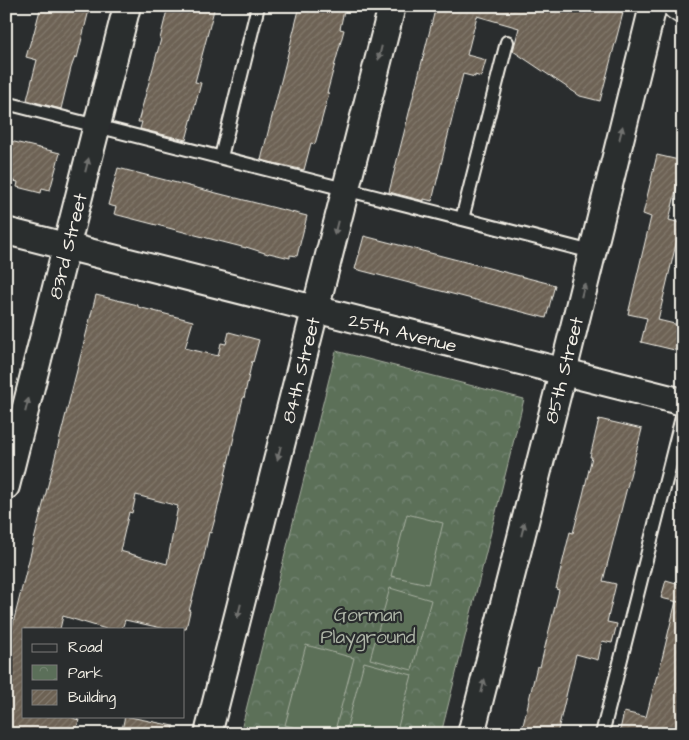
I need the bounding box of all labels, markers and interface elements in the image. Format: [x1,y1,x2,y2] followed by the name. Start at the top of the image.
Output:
[376,46,384,61] one-way arrow
[618,125,626,140] one-way arrow
[83,158,91,173] one-way arrow
[42,190,95,302] street label: 83rd Street
[332,220,340,235] one-way arrow
[579,283,587,298] one-way arrow
[346,307,460,360] street label: 25th Avenue
[275,314,328,426] street label: 84th Street
[538,314,591,427] street label: 85th Street
[23,397,31,412] one-way arrow
[275,446,283,461] one-way arrow
[519,521,527,536] one-way arrow
[320,602,416,652] park label: Gorman Playground
[235,603,243,618] one-way arrow
[22,628,185,718] legend
[68,637,103,658] text: Road
[68,663,103,684] text: Park
[479,679,487,694] one-way arrow
[68,687,116,709] text: Building

